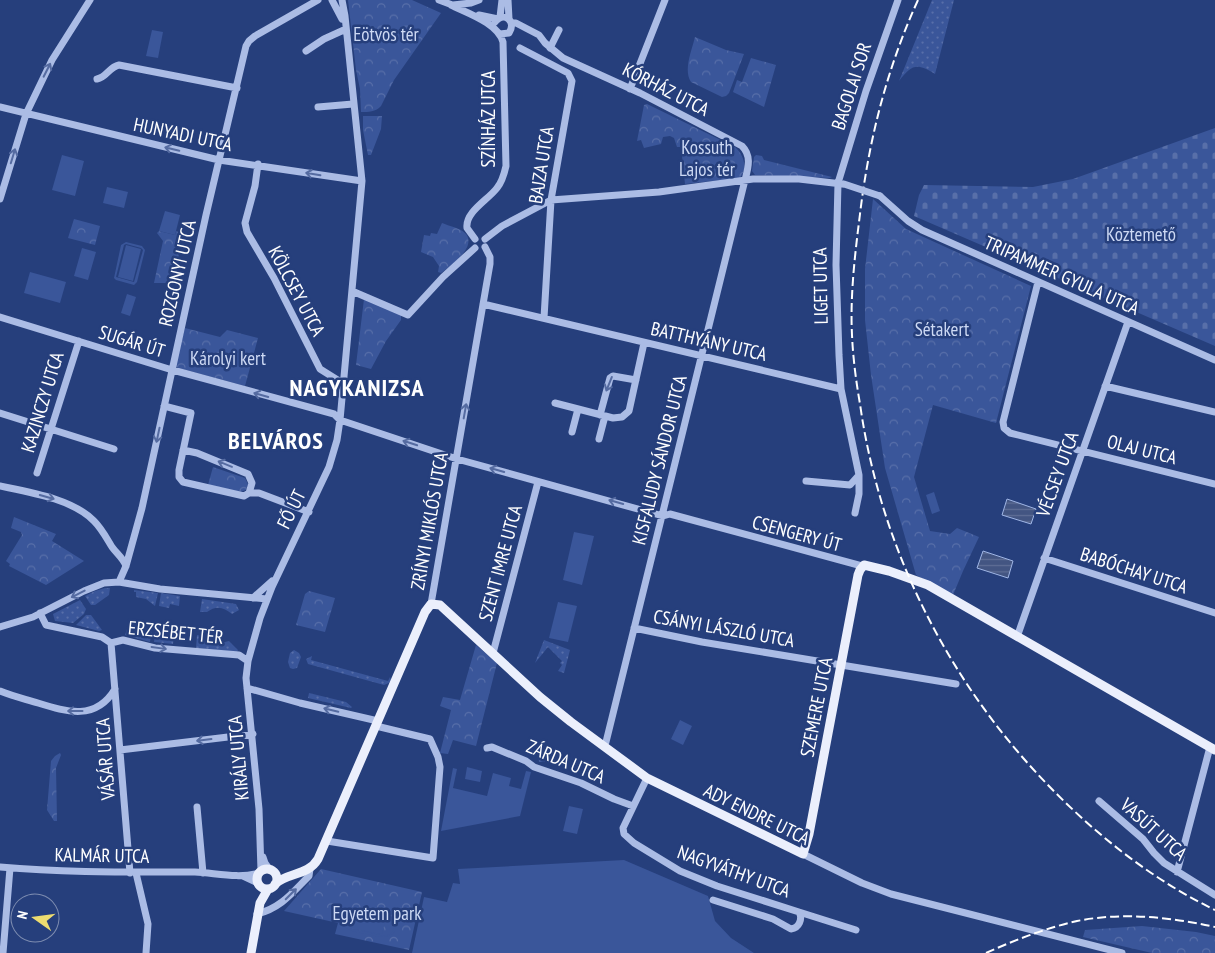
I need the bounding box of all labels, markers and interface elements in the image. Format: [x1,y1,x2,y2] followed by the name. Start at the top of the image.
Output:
[353,22,420,46] park label: Eötvös tér
[826,39,876,133] street label: BAGOLAI SOR
[619,57,713,121] street label: KÓRHÁZ UTCA
[43,63,52,78] one-way arrow
[476,71,500,167] street label: SZÍNHÁZ UTCA
[132,112,234,156] street label: HUNYADI UTCA
[523,125,559,205] street label: BAJZA UTCA
[679,135,736,181] park label: Kossuth Lajos tér
[164,144,180,153] one-way arrow
[8,148,18,164] one-way arrow
[306,169,322,179] one-way arrow
[153,217,201,329] street label: ROZGONYI UTCA
[1106,222,1176,246] park label: Köztemető
[981,230,1143,320] street label: TRIPAMMER GYULA UTCA
[263,242,331,340] street label: KÖLCSEY UTCA
[807,247,833,325] street label: LIGET UTCA
[649,316,769,366] street label: BATTHYÁNY UTCA
[915,317,970,341] park label: Sétakert
[96,320,168,363] street label: SUGÁR ÚT
[190,346,267,370] park label: Károlyi kert
[15,349,69,455] street label: KAZINCZY UTCA
[289,372,425,403] district label: NAGYKANIZSA
[626,373,692,547] street label: KISFALUDY SÁNDOR UTCA
[604,376,613,391] one-way arrow
[254,390,270,400] one-way arrow
[460,403,470,419] one-way arrow
[228,425,324,456] district label: BELVÁROS
[153,426,162,442] one-way arrow
[1030,428,1084,521] street label: VÉCSEY UTCA
[1105,429,1179,469] street label: OLAJ UTCA
[403,438,419,448] one-way arrow
[405,450,453,592] street label: ZRÍNYI MIKLÓS UTCA
[218,459,233,469] one-way arrow
[490,465,506,475] one-way arrow
[271,485,311,533] street label: FŐ ÚT
[39,493,55,503] one-way arrow
[608,497,624,507] one-way arrow
[473,502,527,624] street label: SZENT IMRE UTCA
[750,510,845,557] street label: CSENGERY ÚT
[1077,541,1191,599] street label: BABÓCHAY UTCA
[71,590,86,599] one-way arrow
[652,604,796,652] street label: CSÁNYI LÁSZLÓ UTCA
[127,615,225,649] street label: ERZSÉBET TÉR
[151,643,167,653] one-way arrow
[795,655,837,759] street label: SZEMERE UTCA
[324,705,340,714] one-way arrow
[68,706,84,716] one-way arrow
[222,715,254,801] street label: KIRÁLY UTCA
[90,717,120,802] street label: VÁSÁR UTCA
[523,734,609,788] street label: ZÁRDA UTCA
[197,735,213,745] one-way arrow
[700,778,814,850] street label: ADY ENDRE UTCA
[1115,792,1192,865] street label: VASÚT UTCA
[674,839,794,903] street label: NAGYVÁTHY UTCA
[54,842,150,868] street label: KALMÁR UTCA
[285,888,297,900] one-way arrow
[10,893,60,943] north arrow
[332,901,422,925] park label: Egyetem park
[13,909,32,921] text: N

